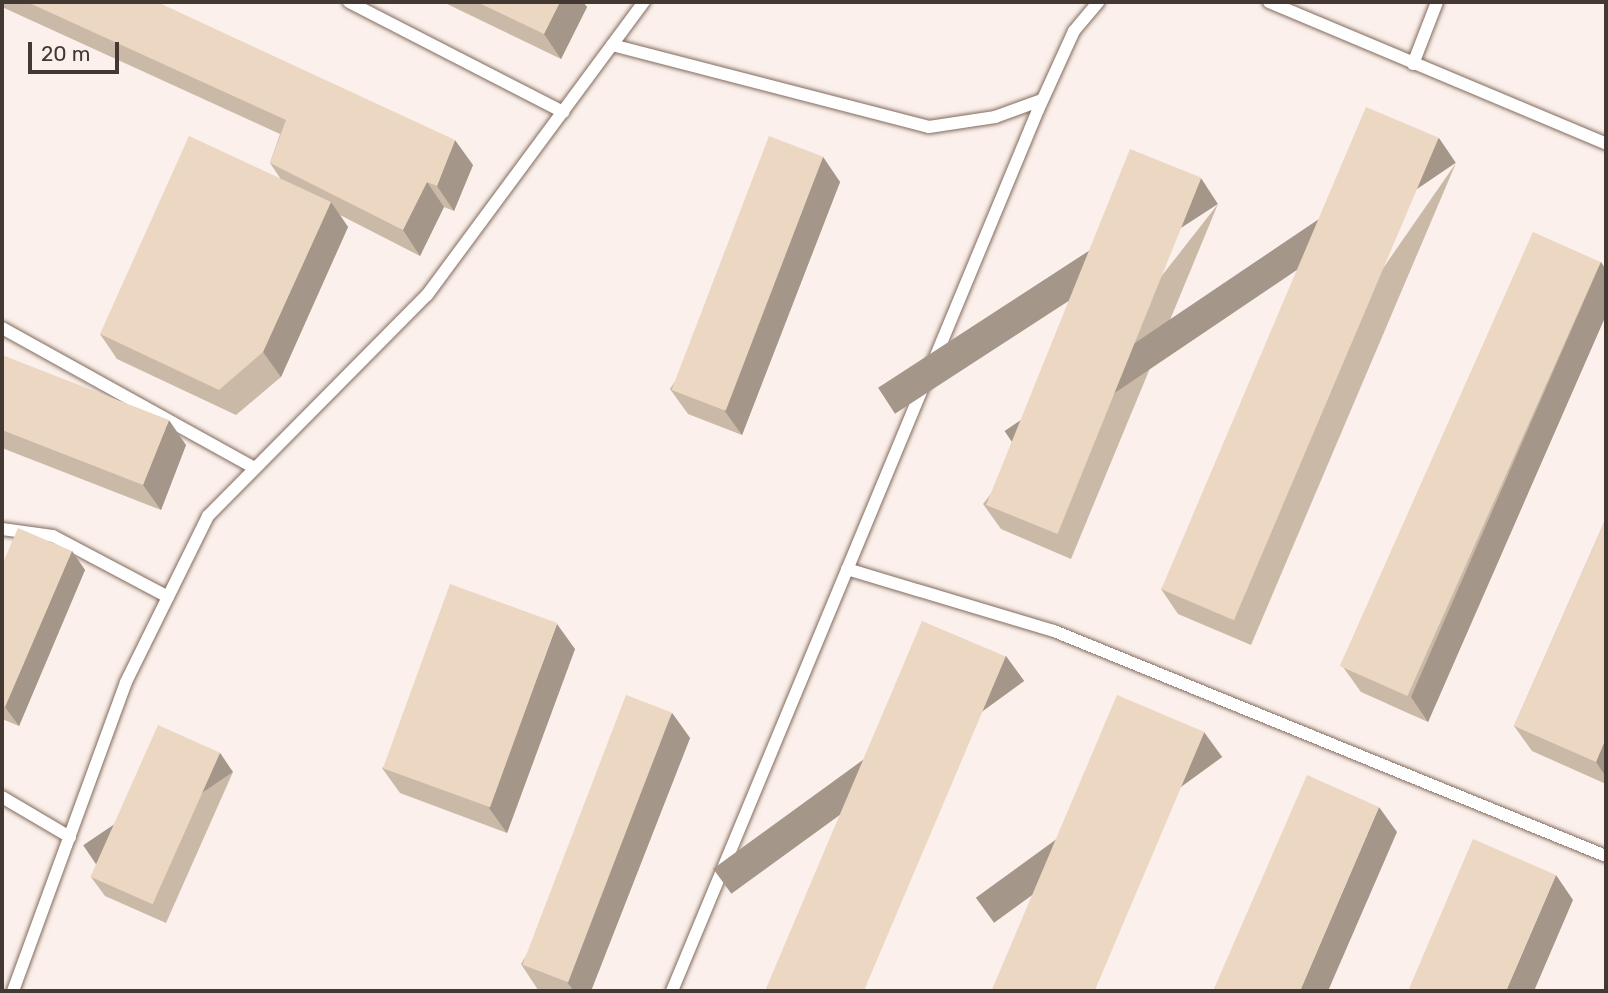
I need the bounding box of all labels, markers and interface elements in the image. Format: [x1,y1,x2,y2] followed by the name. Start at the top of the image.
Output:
[32,28,122,72] scale bar
[41,41,90,66] text: 20 m

